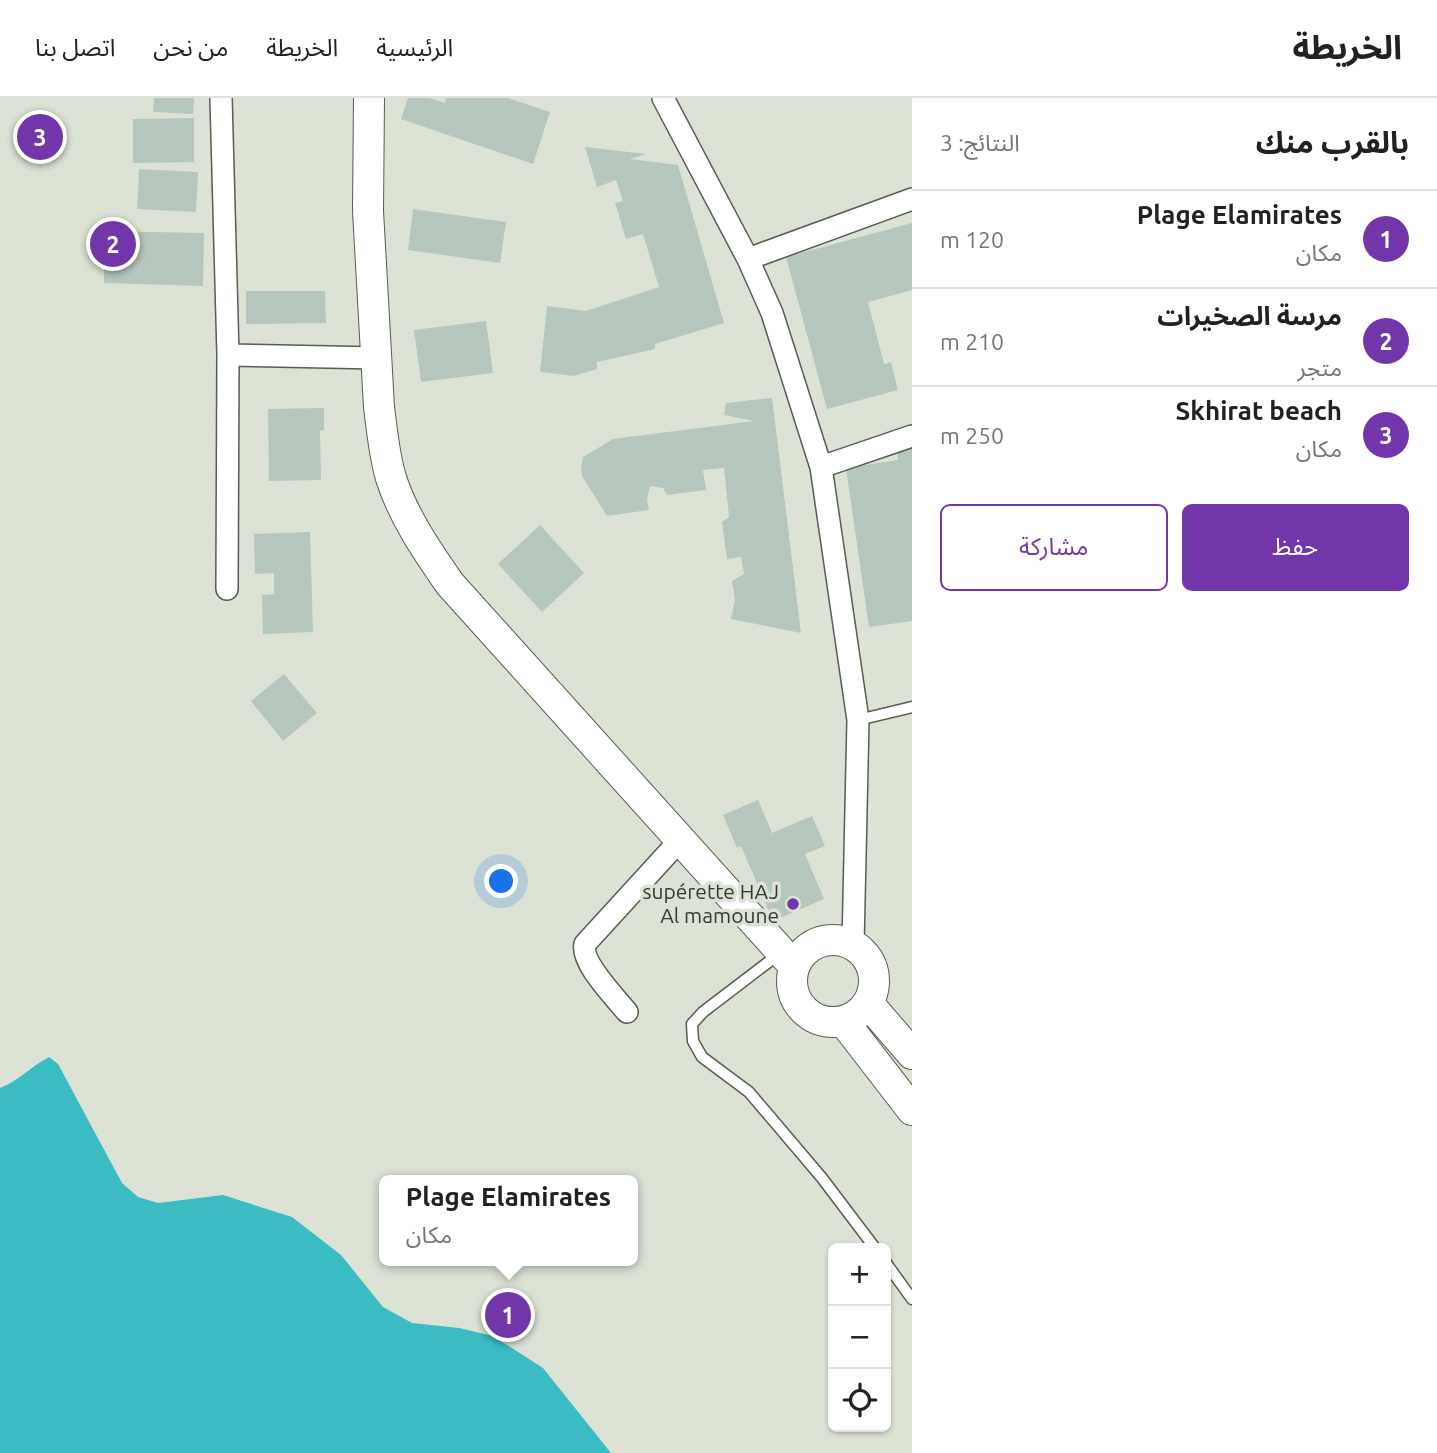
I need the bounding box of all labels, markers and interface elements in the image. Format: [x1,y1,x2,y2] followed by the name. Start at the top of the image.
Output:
[1292,28,1402,65] text: الخريطة
[35,34,115,61] text: اتصل بنا
[153,34,228,61] text: من نحن
[266,34,338,61] text: الخريطة
[376,34,453,61] text: الرئيسية
[17,111,63,163] pin: 3
[1256,125,1409,159] text: بالقرب منك
[940,130,1020,155] text: النتائج: 3
[1137,200,1342,229] text: Plage Elamirates
[90,218,136,270] pin: 2
[940,227,1004,252] text: 120 m
[1380,227,1393,252] text: 1
[1296,240,1342,265] text: مكان
[1157,301,1342,330] text: مرسة الصخيرات
[940,329,1004,354] text: 210 m
[1380,329,1393,354] text: 2
[1298,355,1342,380] text: متجر
[1176,396,1342,425] text: Skhirat beach
[940,423,1004,448] text: 250 m
[1380,423,1393,448] text: 3
[1296,436,1342,461] text: مكان
[940,504,1168,591] button: مشاركة
[1182,504,1409,591] button: حفظ
[484,864,518,898] your location
[642,879,779,927] place label: supérette HAJ Al mamoune
[785,896,801,912] marker: supérette HAJ Al mamoune
[379,1175,638,1266] popup
[406,1182,611,1211] text: Plage Elamirates
[406,1222,452,1247] text: مكان
[828,1243,891,1432] map controls
[828,1243,891,1306] button: +
[485,1289,531,1341] pin: 1
[828,1306,891,1369] button: −
[828,1369,891,1432] button: locate

